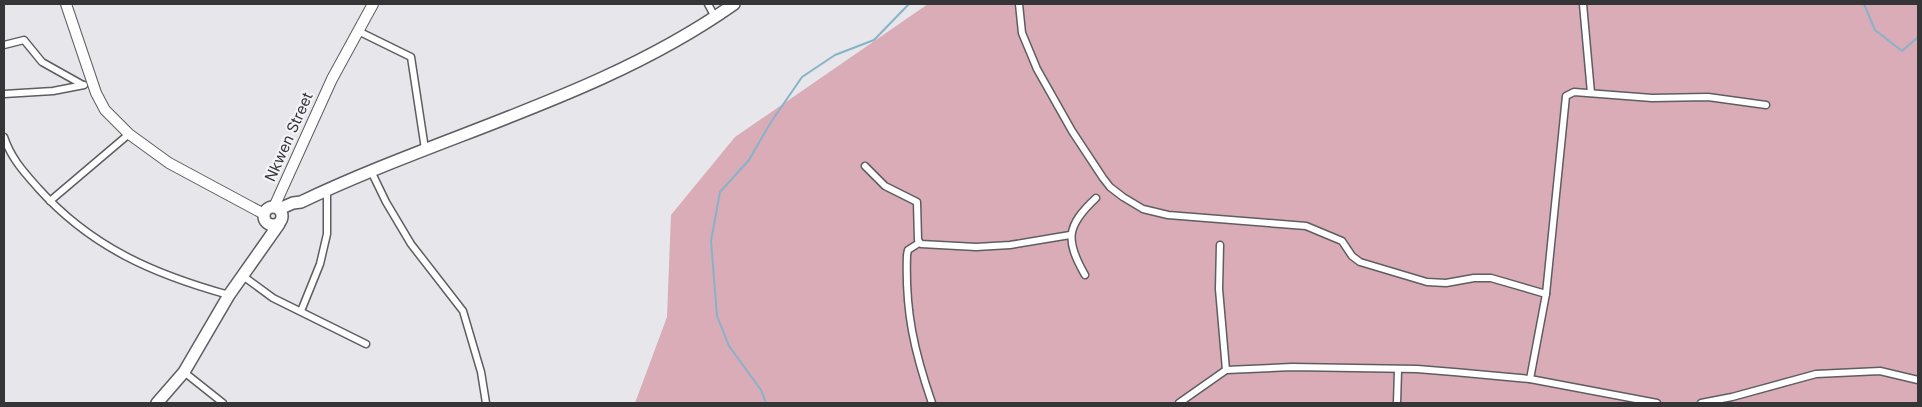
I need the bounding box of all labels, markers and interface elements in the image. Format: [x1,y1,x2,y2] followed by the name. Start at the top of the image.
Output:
[260,89,317,184] street label: Nkwen Street

